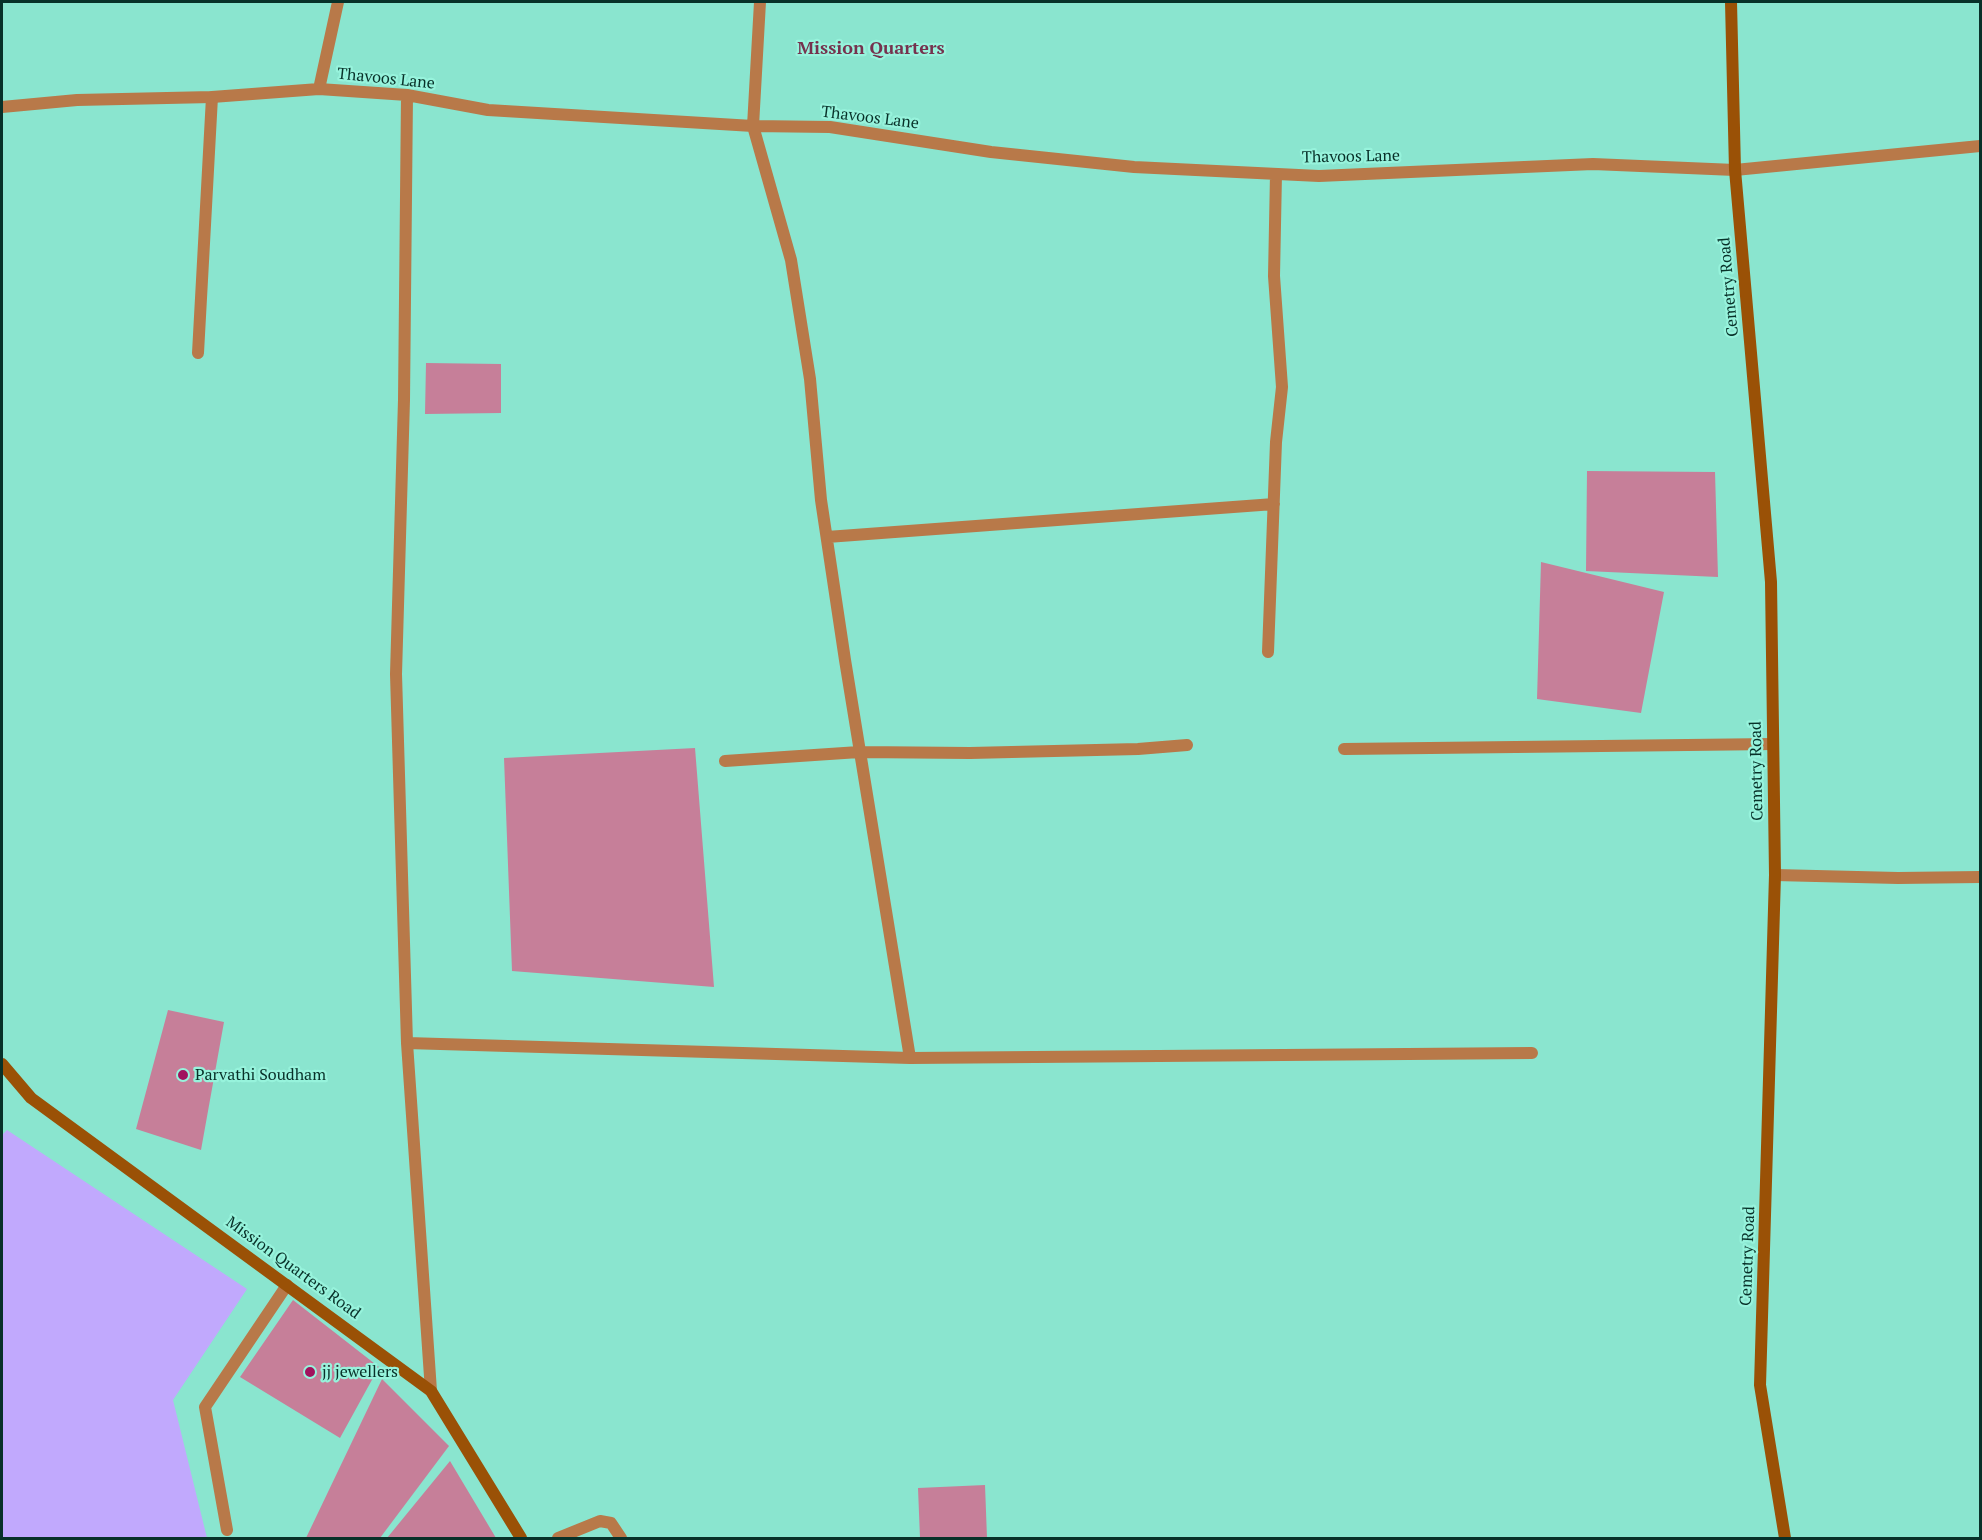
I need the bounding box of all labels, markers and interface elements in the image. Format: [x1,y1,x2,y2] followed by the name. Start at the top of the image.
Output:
[797,38,945,60] district label: Mission Quarters
[336,64,436,94] street label: Thavoos Lane
[820,102,920,134] street label: Thavoos Lane
[1302,147,1400,167] street label: Thavoos Lane
[1715,236,1743,338] street label: Cemetry Road
[1747,721,1767,821] street label: Cemetry Road
[195,1065,326,1085] place label: Parvathi Soudham
[176,1068,190,1082] marker: Parvathi Soudham
[1737,1206,1759,1306] street label: Cemetry Road
[222,1213,364,1323] street label: Mission Quarters Road
[322,1362,398,1382] place label: jj jewellers
[303,1365,317,1379] marker: jj jewellers

